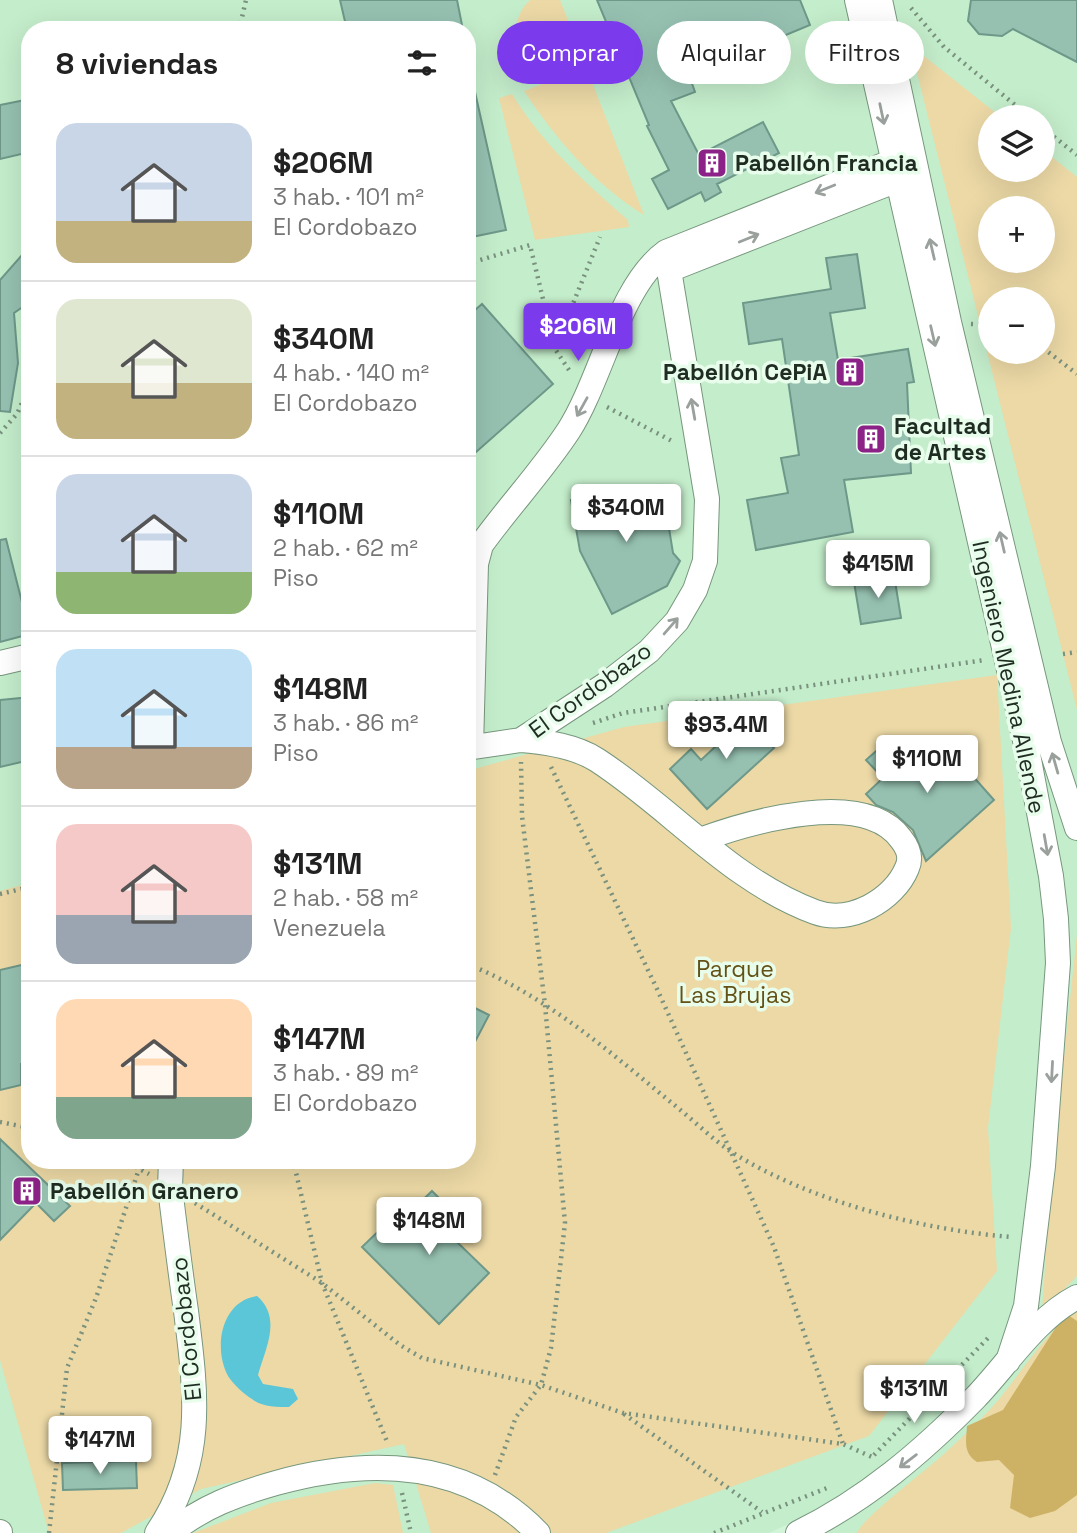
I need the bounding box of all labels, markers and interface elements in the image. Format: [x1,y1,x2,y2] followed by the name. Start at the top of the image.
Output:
[497,21,643,84] chip: Comprar
[657,21,791,84] chip: Alquilar
[805,21,924,84] chip: Filtros
[56,44,218,83] text: 8 viviendas
[403,44,441,82] icon: filters
[877,103,890,125] one-way arrow
[978,105,1055,364] map controls
[978,105,1055,182] button: layers
[273,143,373,182] text: $206M
[695,146,729,180] building icon: Pabellón Francia
[735,148,918,178] place label: Pabellón Francia
[112,151,196,235] icon: home
[273,182,424,212] text: 3 hab. · 101 m²
[814,183,836,196] one-way arrow
[978,196,1055,273] button: +
[273,212,418,242] text: El Cordobazo
[738,230,760,243] one-way arrow
[925,238,939,261] one-way arrow
[978,287,1055,364] button: −
[529,304,627,363] pin: $206M
[539,311,617,341] text: $206M
[273,319,374,358] text: $340M
[926,324,940,347] one-way arrow
[112,327,196,411] icon: home
[833,355,867,389] building icon: Pabellón CePiA
[663,357,827,387] place label: Pabellón CePiA
[273,358,429,388] text: 4 hab. · 140 m²
[273,388,418,418] text: El Cordobazo
[575,396,588,417] one-way arrow
[686,398,699,421] one-way arrow
[894,411,991,467] place label: Facultad de Artes
[854,422,888,456] building icon: Facultad de Artes
[577,484,675,544] pin: $340M
[587,492,665,522] text: $340M
[273,494,364,533] text: $110M
[112,502,196,586] icon: home
[994,531,1008,554] one-way arrow
[273,533,418,563] text: 2 hab. · 62 m²
[965,538,1053,816] street label: Ingeniero Medina Allende
[829,540,927,600] pin: $415M
[842,548,914,578] text: $415M
[273,563,319,593] text: Piso
[663,618,679,636] one-way arrow
[523,635,657,745] street label: El Cordobazo
[273,669,368,708] text: $148M
[112,677,196,761] icon: home
[669,702,783,761] pin: $93.4M
[273,708,418,738] text: 3 hab. · 86 m²
[684,709,768,739] text: $93.4M
[878,736,976,795] pin: $110M
[273,738,319,768] text: Piso
[892,743,962,773] text: $110M
[1048,752,1061,774] one-way arrow
[1039,833,1053,856] one-way arrow
[273,844,362,883] text: $131M
[112,852,196,936] icon: home
[273,883,418,913] text: 2 hab. · 58 m²
[273,913,386,943] text: Venezuela
[679,954,791,1010] park label: Parque Las Brujas
[273,1019,366,1058] text: $147M
[112,1027,196,1111] icon: home
[273,1058,418,1088] text: 3 hab. · 89 m²
[1045,1060,1058,1083] one-way arrow
[273,1088,418,1118] text: El Cordobazo
[10,1174,44,1208] building icon: Pabellón Granero
[50,1176,239,1206] place label: Pabellón Granero
[380,1198,478,1257] pin: $148M
[392,1205,466,1235] text: $148M
[164,1256,208,1402] street label: El Cordobazo
[865,1366,963,1425] pin: $131M
[880,1373,948,1403] text: $131M
[51,1416,149,1476] pin: $147M
[64,1424,136,1454] text: $147M
[900,1453,918,1468] one-way arrow

